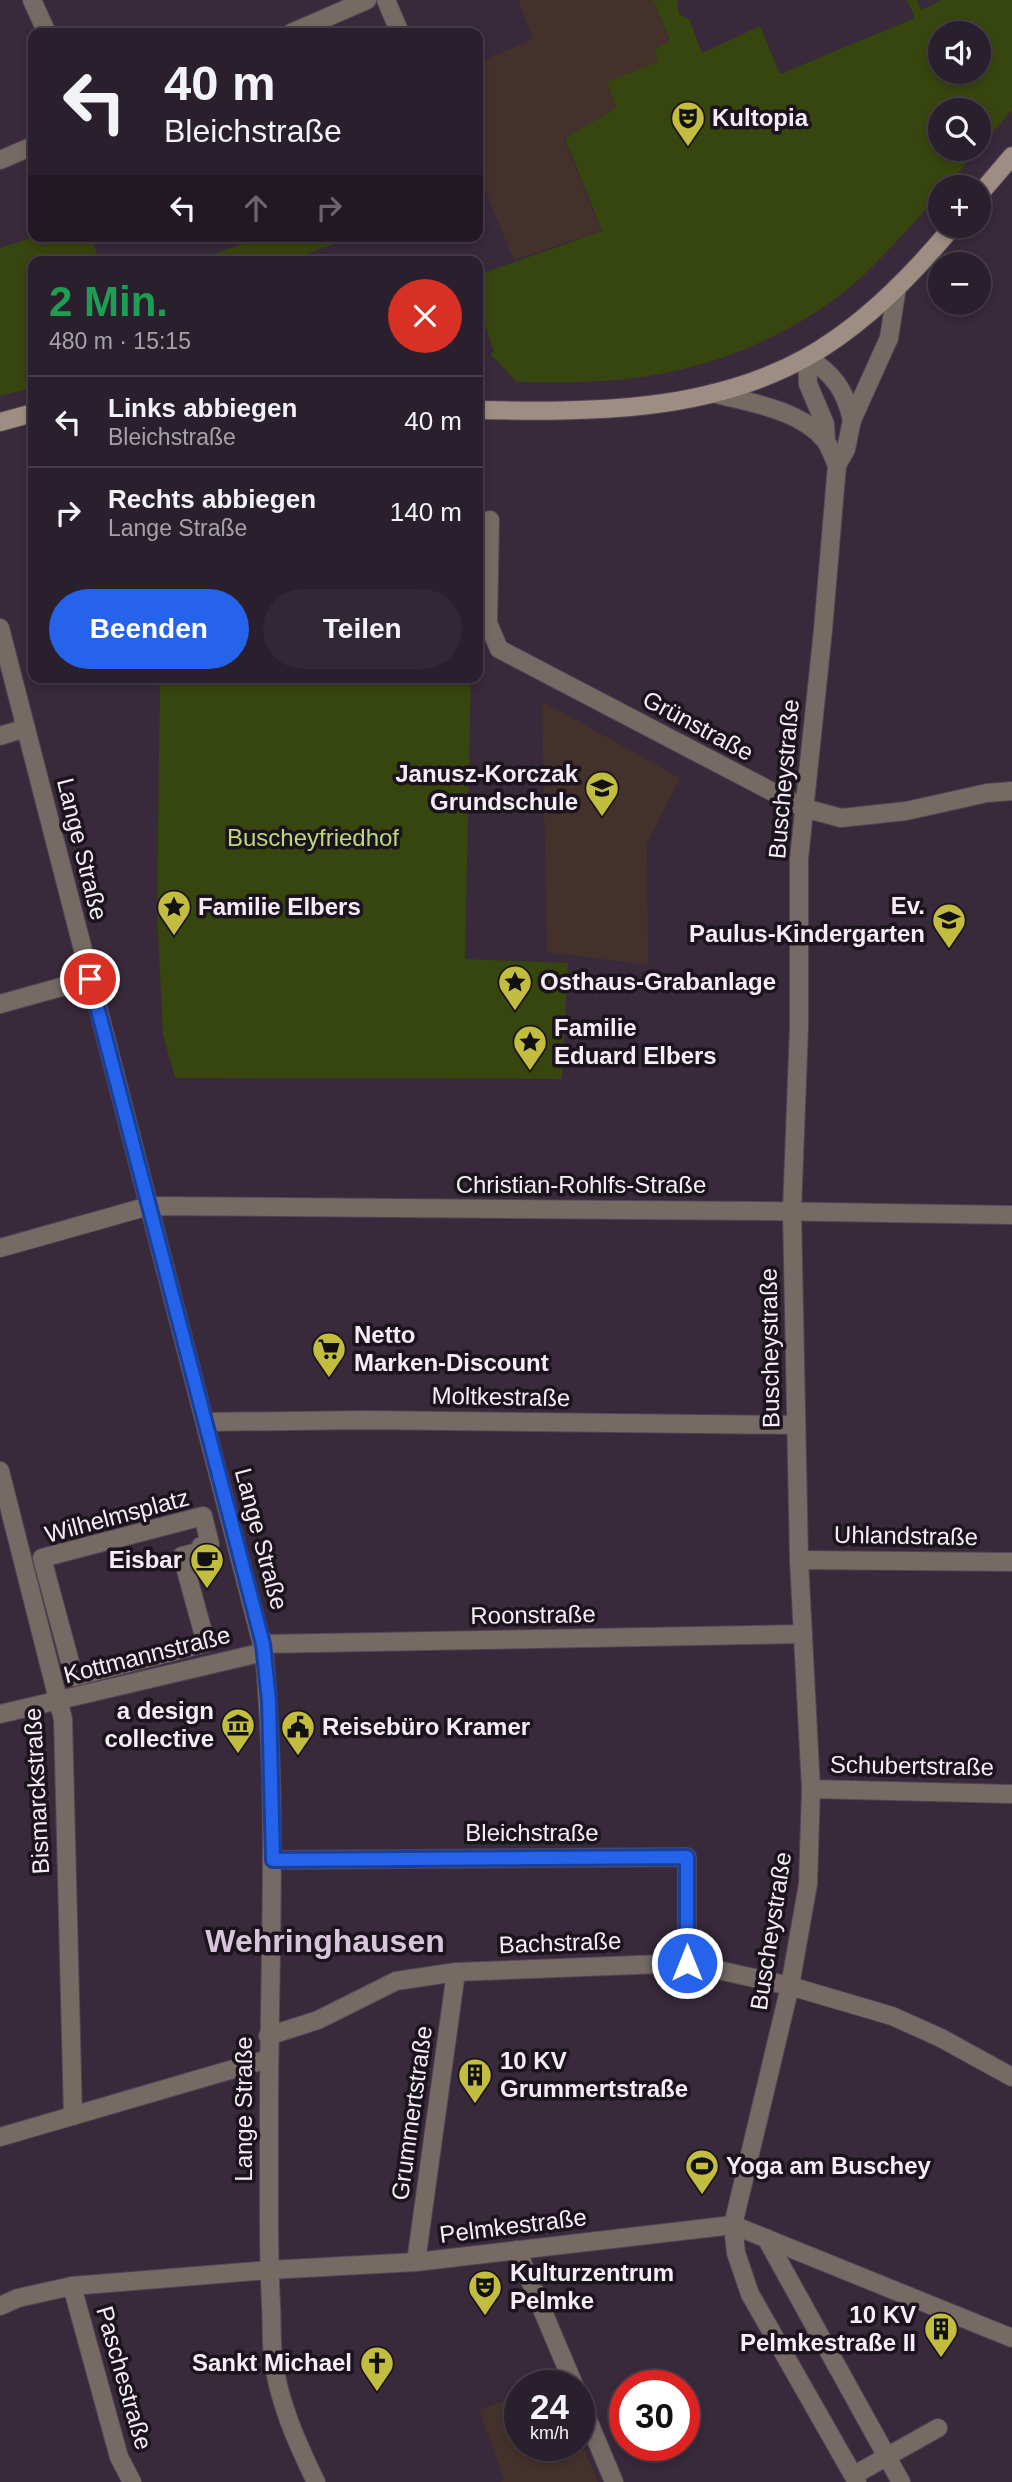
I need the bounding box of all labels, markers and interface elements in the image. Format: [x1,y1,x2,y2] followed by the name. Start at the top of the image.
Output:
[928,21,991,315] map controls
[928,21,991,84] button: sound
[49,56,140,147] icon: left
[164,56,276,110] text: 40 m
[928,98,991,161] button: search
[669,99,707,148] theatre icon: Kultopia
[712,104,809,131] place label: Kultopia
[164,113,342,149] text: Bleichstraße
[928,175,991,238] button: +
[164,189,202,227] icon: left
[237,189,275,227] icon: ahead
[310,189,348,227] icon: right
[928,252,991,315] button: −
[49,278,168,325] text: 2 Min.
[388,279,462,353] button: close
[49,328,191,354] text: 480 m · 15:15
[108,393,297,423] text: Links abbiegen
[49,403,87,441] icon: left
[404,406,462,436] text: 40 m
[108,424,236,450] text: Bleichstraße
[108,484,316,514] text: Rechts abbiegen
[49,494,87,532] icon: right
[390,497,462,527] text: 140 m
[108,515,247,541] text: Lange Straße
[49,589,249,669] button: Beenden
[263,589,462,669] button: Teilen
[638,685,758,766] street label: Grünstraße
[763,698,804,860] street label: Buscheystraße
[395,760,579,815] place label: Janusz-Korczak Grundschule
[583,769,621,818] school or university icon: Janusz-Korczak Grundschule
[52,775,113,923] street label: Lange Straße
[227,824,399,851] park label: Buscheyfriedhof
[155,888,193,937] place icon: Familie Elbers
[689,892,925,947] place label: Ev. Paulus-Kindergarten
[198,893,361,920] place label: Familie Elbers
[930,901,968,950] school or university icon: Ev. Paulus-Kindergarten
[60,949,120,1009] pin
[71,960,109,998] icon: arrive
[496,963,534,1012] place icon: Osthaus-Grabanlage
[540,968,776,995] place label: Osthaus-Grabanlage
[554,1014,717,1069] place label: Familie Eduard Elbers
[511,1023,549,1072] place icon: Familie Eduard Elbers
[456,1171,706,1198] street label: Christian-Rohlfs-Straße
[755,1268,784,1428] street label: Buscheystraße
[354,1321,549,1376] place label: Netto Marken-Discount
[310,1330,348,1379] supermarket icon: Netto Marken-Discount
[431,1382,571,1411] street label: Moltkestraße
[230,1465,293,1613] street label: Lange Straße
[42,1483,192,1548] street label: Wilhelmsplatz
[834,1521,978,1550] street label: Uhlandstraße
[188,1541,226,1590] cafe icon: Eisbar
[109,1546,182,1573] place label: Eisbar
[470,1600,596,1629] street label: Roonstraße
[61,1621,233,1688] street label: Kottmannstraße
[105,1697,214,1752] place label: a design collective
[219,1706,257,1755] museum icon: a design collective
[19,1707,54,1875] street label: Bismarckstraße
[279,1708,317,1757] public building icon: Reisebüro Kramer
[322,1713,530,1740] place label: Reisebüro Kramer
[830,1751,994,1780] street label: Schubertstraße
[465,1819,599,1846] street label: Bleichstraße
[745,1850,796,2012] street label: Buscheystraße
[205,1923,445,1959] district label: Wehringhausen
[650,1926,724,2000] position arrow
[498,1927,622,1958] street label: Bachstraße
[386,2024,437,2202] street label: Grummertstraße
[230,2036,257,2182] street label: Lange Straße
[500,2047,688,2102] place label: 10 KV Grummertstraße
[456,2056,494,2105] building icon: 10 KV Grummertstraße
[683,2147,721,2196] sports icon: Yoga am Buschey
[726,2152,932,2179] place label: Yoga am Buschey
[438,2203,588,2248] street label: Pelmkestraße
[510,2259,674,2314] place label: Kulturzentrum Pelmke
[466,2268,504,2317] theatre icon: Kulturzentrum Pelmke
[740,2301,916,2356] place label: 10 KV Pelmkestraße II
[91,2303,158,2453] street label: Paschestraße
[922,2310,960,2359] building icon: 10 KV Pelmkestraße II
[358,2344,396,2393] church icon: Sankt Michael
[192,2349,352,2376] place label: Sankt Michael
[609,2370,700,2461] speed limit sign: 30
[530,2387,569,2426] text: 24
[530,2423,569,2443] text: km/h

